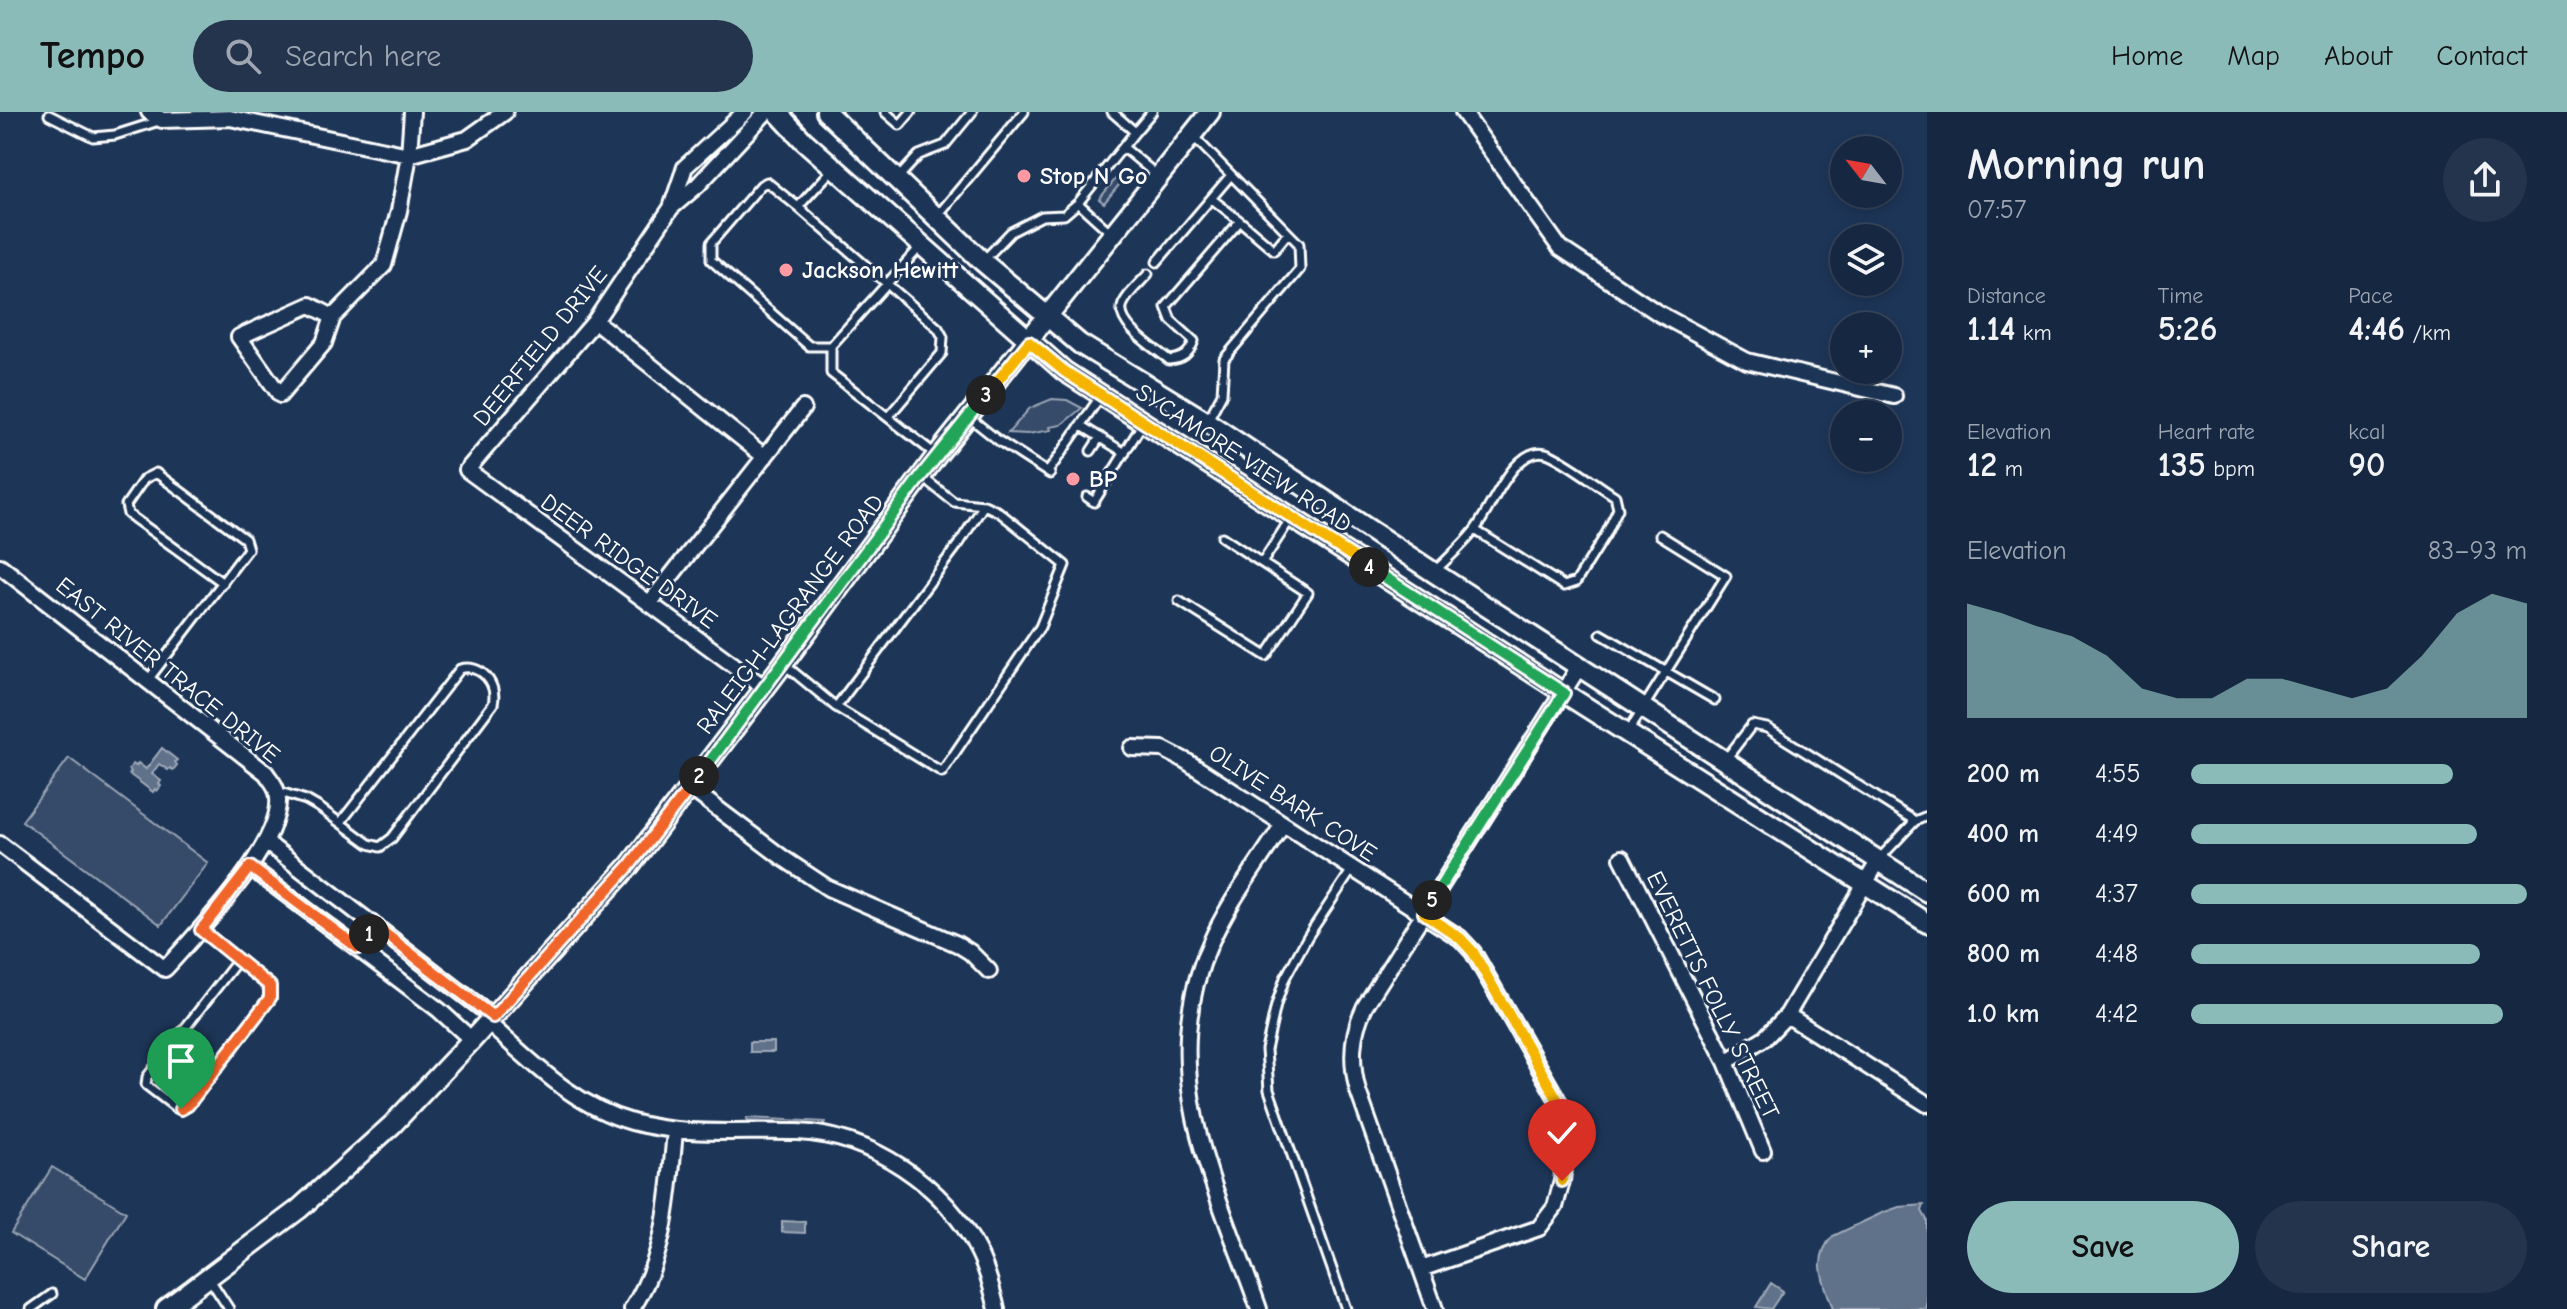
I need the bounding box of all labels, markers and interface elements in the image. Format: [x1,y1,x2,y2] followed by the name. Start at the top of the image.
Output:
[193,20,753,92] search box
[40,34,145,78] text: Tempo
[221,34,265,78] icon: search
[285,39,441,74] text: Search here
[2111,40,2183,72] text: Home
[2227,40,2280,72] text: Map
[2324,40,2392,72] text: About
[2436,40,2527,72] text: Contact
[1830,136,1902,208] north arrow
[1830,136,1902,472] map controls
[2443,138,2527,222] button: share
[1967,139,2206,190] text: Morning run
[1040,162,1147,190] place label: Stop N Go
[1015,167,1033,185] marker: Stop N Go
[1967,195,2026,225] text: 07:57
[1830,224,1902,296] button: layers
[802,256,959,284] place label: Jackson Hewitt
[467,261,613,431] street label: DEERFIELD DRIVE
[777,261,795,279] marker: Jackson Hewitt
[1967,283,2046,309] text: Distance
[2158,283,2203,309] text: Time
[2348,283,2393,309] text: Pace
[1967,309,2015,349] text: 1.14
[2158,309,2217,349] text: 5:26
[2348,309,2405,349] text: 4:46
[1830,312,1902,384] button: +
[2015,320,2052,346] text: km
[2405,320,2451,346] text: /km
[966,375,1006,415] pin: 3
[1131,378,1357,538] street label: SYCAMORE VIEW ROAD
[981,382,991,408] text: 3
[1830,400,1902,472] button: −
[1967,419,2051,445] text: Elevation
[2158,419,2255,445] text: Heart rate
[2348,419,2385,445] text: kcal
[1967,445,1997,485] text: 12
[2158,445,2206,485] text: 135
[2348,445,2386,485] text: 90
[1997,456,2023,482] text: m
[2206,456,2255,482] text: bpm
[1089,465,1118,493] place label: BP
[1064,470,1082,488] marker: BP
[535,488,723,634] street label: DEER RIDGE DRIVE
[691,489,889,739] street label: RALEIGH-LAGRANGE ROAD
[1967,536,2067,566] text: Elevation
[2428,536,2527,566] text: 83–93 m
[1349,547,1389,587] pin: 4
[1364,554,1374,580] text: 4
[51,571,285,769] street label: EAST RIVER TRACE DRIVE
[1204,738,1382,868] street label: OLIVE BARK COVE
[679,756,719,796] pin: 2
[1967,759,2040,789] text: 200 m
[2095,759,2140,789] text: 4:55
[694,763,704,789] text: 2
[1967,819,2039,849] text: 400 m
[2095,819,2139,849] text: 4:49
[1641,867,1785,1124] street label: EVERETTS FOLLY STREET
[1967,879,2040,909] text: 600 m
[2095,879,2138,909] text: 4:37
[1412,880,1452,920] pin: 5
[1426,887,1438,913] text: 5
[349,914,389,954] pin: 1
[365,921,373,947] text: 1
[1967,939,2040,969] text: 800 m
[2095,939,2138,969] text: 4:48
[1967,999,2039,1029] text: 1.0 km
[2095,999,2138,1029] text: 4:42
[147,1027,215,1109] pin
[159,1039,203,1083] icon: arrive
[1528,1099,1596,1181] pin
[1540,1111,1584,1155] icon: check
[1967,1201,2239,1293] button: Save
[2255,1201,2527,1293] button: Share

